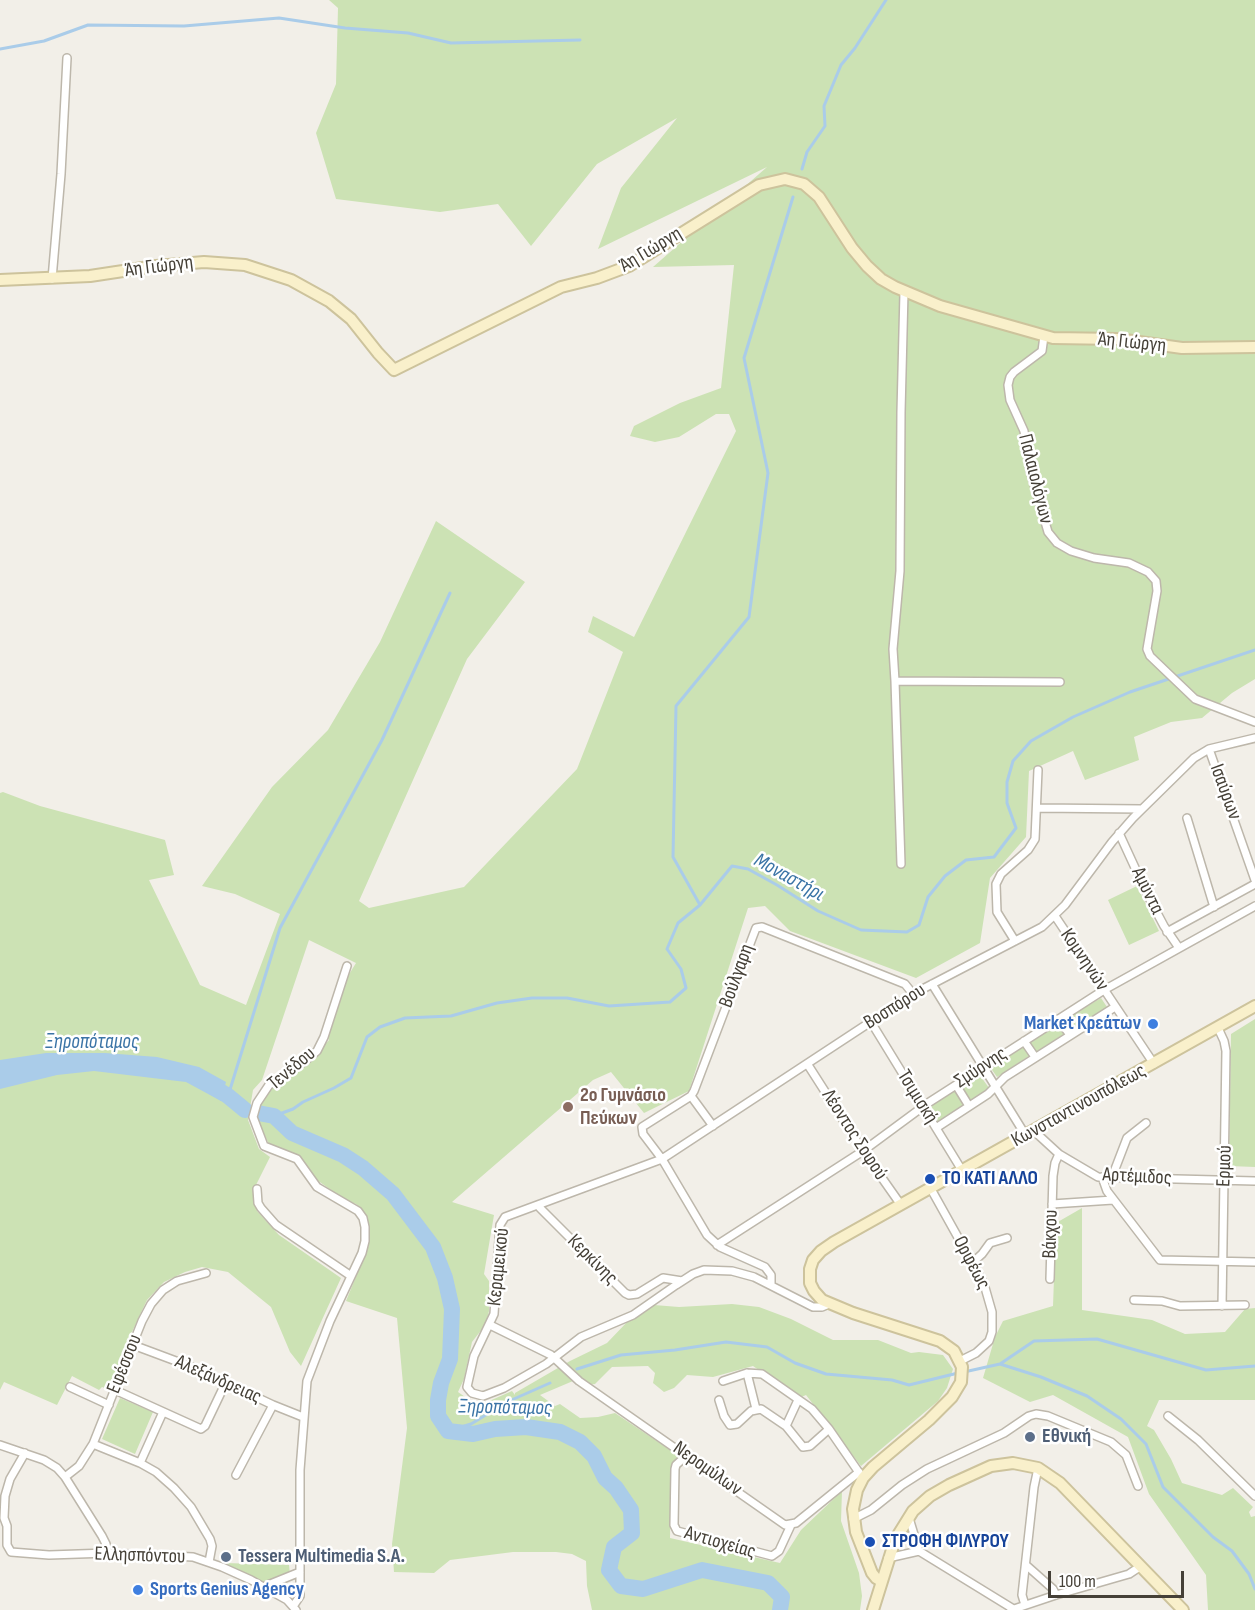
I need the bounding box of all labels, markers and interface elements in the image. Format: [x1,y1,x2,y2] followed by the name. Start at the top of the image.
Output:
[615,222,687,278] street label: Άη Γιώργη
[124,251,194,283] street label: Άη Γιώργη
[1097,327,1167,359] street label: Άη Γιώργη
[1012,432,1058,526] street label: Παλαιολόγων
[1204,761,1246,823] street label: Ισαύρων
[749,848,829,908] water label: Μοναστήρι
[1125,864,1169,918] street label: Αμύντα
[1055,924,1113,996] street label: Κομνηνών
[714,941,760,1011] street label: Βούλγαρη
[860,979,930,1035] street label: Βοσπόρου
[1024,1012,1141,1036] place label: Market Κρεάτων
[1146,1017,1160,1031] marker: Market Κρεάτων
[45,1030,139,1056] water label: Ξηροπόταμος
[263,1042,321,1096] street label: Τενέδου
[950,1042,1012,1094] street label: Σμύρνης
[1008,1059,1150,1153] street label: Κωνσταντινουπόλεως
[891,1066,943,1128] street label: Τσιμισκή
[580,1084,666,1131] place label: 2ο Γυμνάσιο Πεύκων
[816,1085,892,1185] street label: Λέοντος Σοφού
[561,1100,575,1114] marker: 2ο Γυμνάσιο Πεύκων
[1212,1145,1238,1187] street label: Ερμού
[1102,1163,1172,1191] street label: Αρτέμιδος
[942,1167,1038,1191] place label: ΤΟ ΚΑΤΙ ΑΛΛΟ
[923,1172,937,1186] marker: ΤΟ ΚΑΤΙ ΑΛΛΟ
[1038,1209,1064,1259] street label: Βάκχου
[483,1227,515,1307] street label: Κεραμεικού
[562,1230,622,1290] street label: Κερκίνης
[947,1232,995,1294] street label: Ορφέως
[102,1331,148,1397] street label: Εφέσσου
[171,1350,265,1410] street label: Αλεξάνδρειας
[458,1395,552,1421] water label: Ξηροπόταμος
[1042,1425,1091,1449] place label: Εθνική
[1023,1430,1037,1444] marker: Εθνική
[668,1437,746,1501] street label: Νερομύλων
[682,1521,758,1565] street label: Αντιοχείας
[882,1530,1009,1554] place label: ΣΤΡΟΦΗ ΦΙΛΥΡΟΥ
[863,1535,877,1549] marker: ΣΤΡΟΦΗ ΦΙΛΥΡΟΥ
[94,1542,186,1570] street label: Ελλησπόντου
[238,1545,405,1569] place label: Tessera Multimedia S.A.
[219,1550,233,1564] marker: Tessera Multimedia S.A.
[1051,1559,1188,1597] scale bar
[1059,1571,1096,1592] text: 100 m
[150,1578,304,1602] place label: Sports Genius Agency
[131,1583,145,1597] marker: Sports Genius Agency

